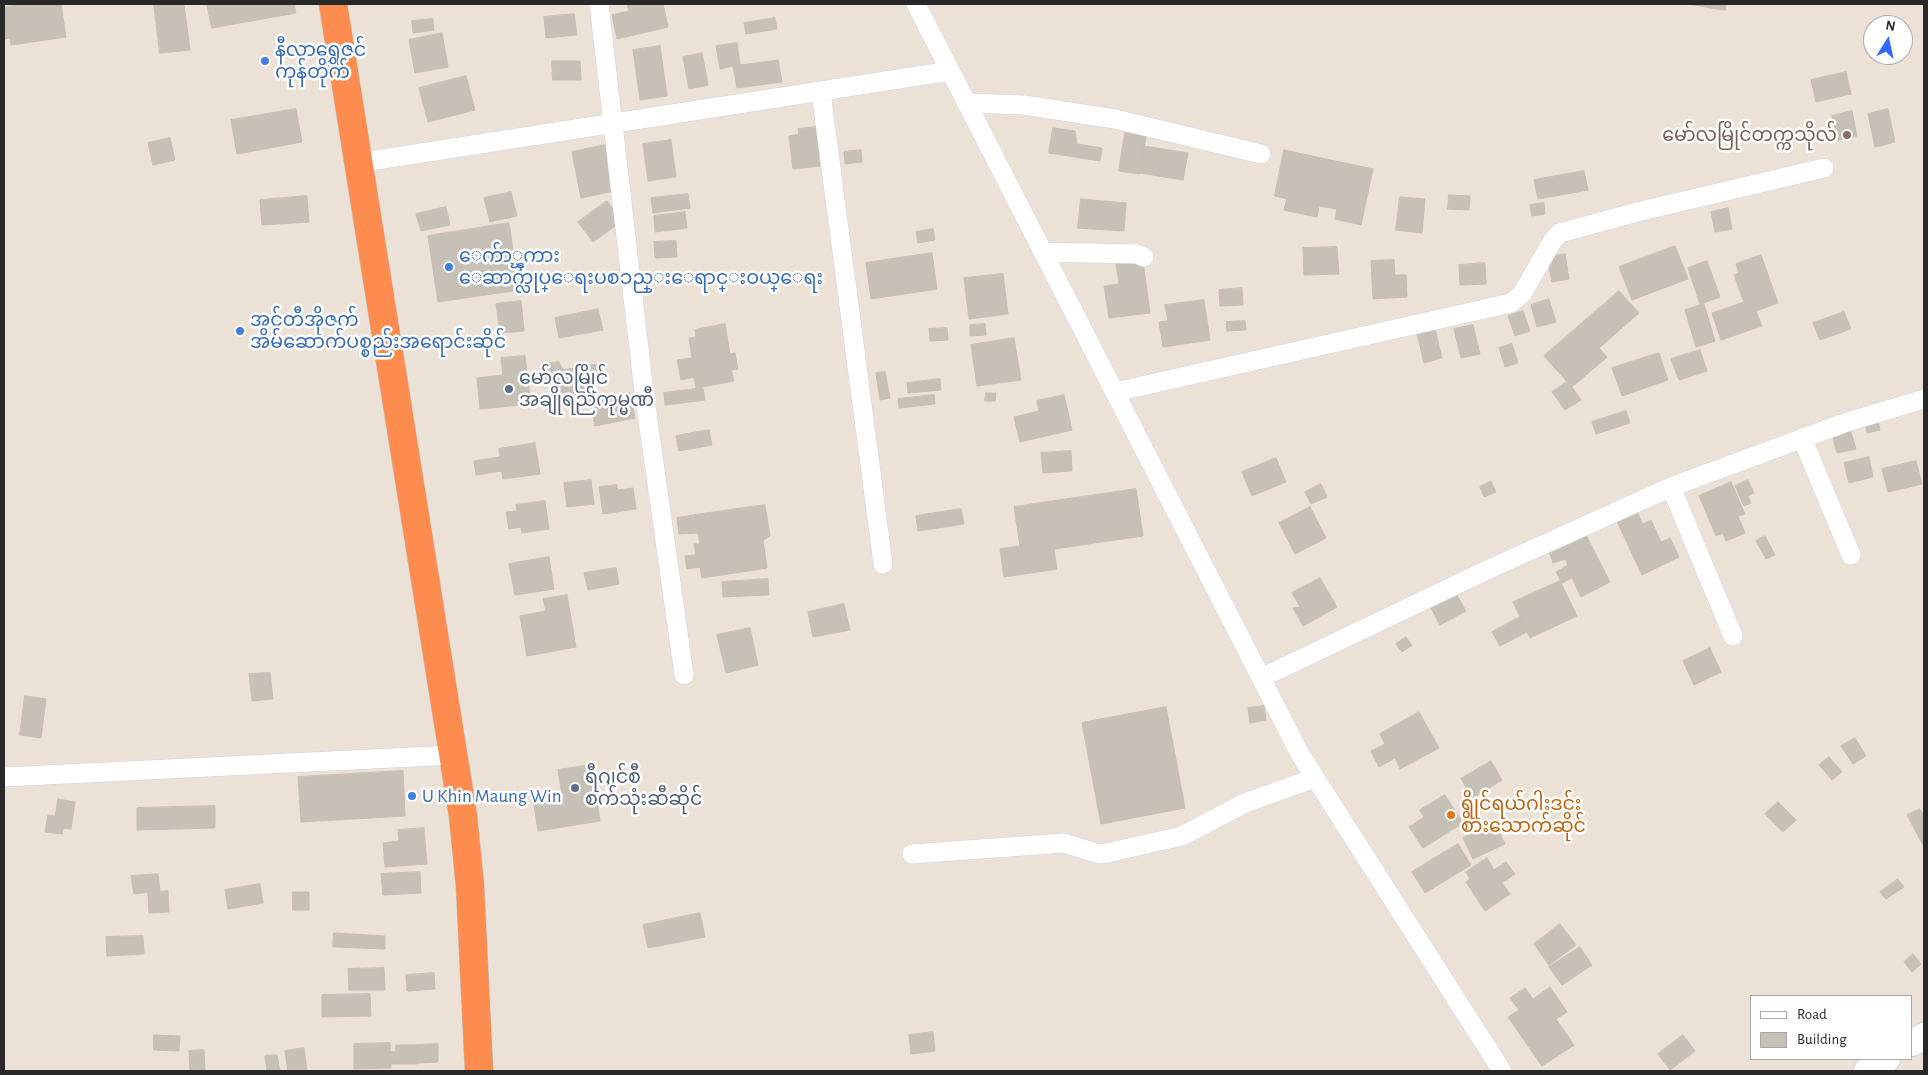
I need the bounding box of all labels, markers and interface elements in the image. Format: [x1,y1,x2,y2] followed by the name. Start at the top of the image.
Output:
[1863,15,1913,65] north arrow
[1884,18,1896,34] text: N
[275,39,366,83] place label: နီလာရွှေဇင် ကုန်တိုက်
[259,55,271,67] marker: နီလာရွှေဇင် ကုန်တိုက်
[1662,124,1837,146] place label: မော်လမြိုင်တက္ကသိုလ်
[1841,129,1853,141] marker: မော်လမြိုင်တက္ကသိုလ်
[459,245,823,289] place label: ေက်ာ္ၾကား ေဆာက္လုပ္ေရးပစၥည္းေရာင္းဝယ္ေရး
[443,261,455,273] marker: ေက်ာ္ၾကား ေဆာက္လုပ္ေရးပစၥည္းေရာင္းဝယ္ေရး
[250,309,506,353] place label: အင်တီအိုဇက် အိမ်ဆောက်ပစ္စည်းအရောင်းဆိုင်
[234,325,246,337] marker: အင်တီအိုဇက် အိမ်ဆောက်ပစ္စည်းအရောင်းဆိုင်
[519,367,654,411] place label: မော်လမြိုင် အချိုရည်ကုမ္မဏီ
[503,383,515,395] marker: မော်လမြိုင် အချိုရည်ကုမ္မဏီ
[585,766,702,810] place label: ရီဂျင်စီ စက်သုံးဆီဆိုင်
[569,782,581,794] marker: ရီဂျင်စီ စက်သုံးဆီဆိုင်
[422,785,561,807] place label: U Khin Maung Win
[406,790,418,802] marker: U Khin Maung Win
[1461,793,1586,837] place label: ရွိုင်ရယ်ဂါးဒင်း စားသောက်ဆိုင်
[1445,809,1457,821] marker: ရွိုင်ရယ်ဂါးဒင်း စားသောက်ဆိုင်
[1750,995,1913,1060] legend
[1797,1007,1827,1022] text: Road
[1797,1032,1847,1047] text: Building

